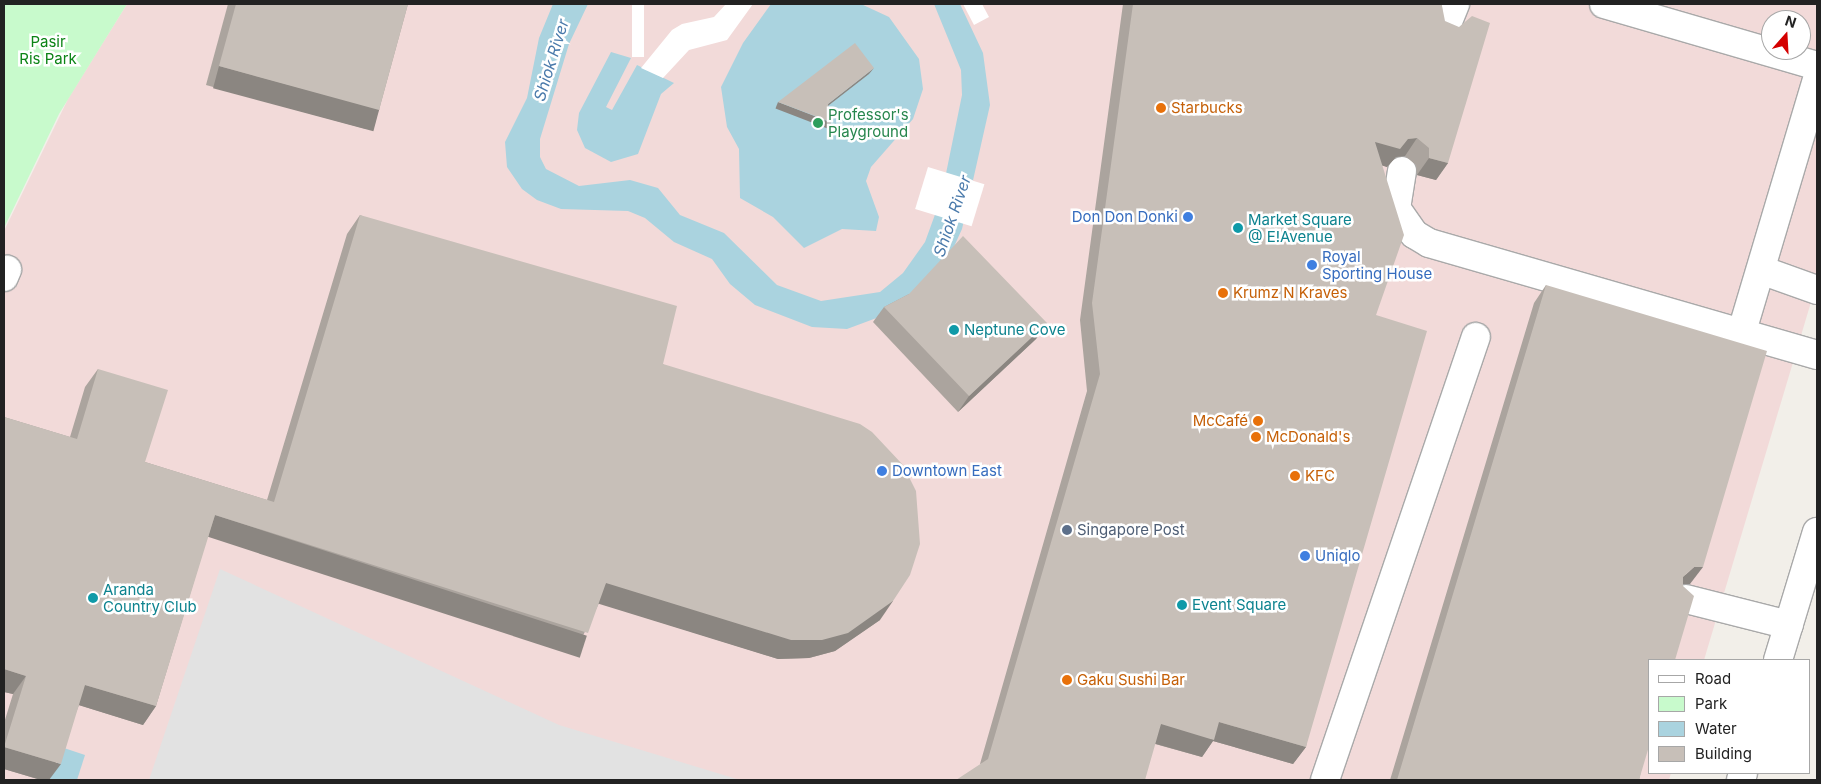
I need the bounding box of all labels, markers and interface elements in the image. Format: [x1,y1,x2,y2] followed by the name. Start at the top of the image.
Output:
[1761,10,1811,60] north arrow
[1783,12,1799,31] text: N
[529,17,573,103] water label: Shiok River
[19,32,77,67] park label: Pasir Ris Park
[1171,99,1243,117] place label: Starbucks
[1155,102,1167,114] marker: Starbucks
[828,105,909,140] place label: Professor's Playground
[812,117,824,129] marker: Professor's Playground
[929,173,975,259] water label: Shiok River
[1072,208,1178,226] place label: Don Don Donki
[1248,210,1352,245] place label: Market Square @ E!Avenue
[1182,211,1194,223] marker: Don Don Donki
[1232,222,1244,234] marker: Market Square @ E!Avenue
[1322,247,1432,282] place label: Royal Sporting House
[1306,259,1318,271] marker: Royal Sporting House
[1233,284,1347,302] place label: Krumz N Kraves
[1217,287,1229,299] marker: Krumz N Kraves
[964,321,1065,339] place label: Neptune Cove
[948,324,960,336] marker: Neptune Cove
[1193,412,1248,430] place label: McCafé
[1252,415,1264,427] marker: McCafé
[1266,428,1350,446] place label: McDonald's
[1250,431,1262,443] marker: McDonald's
[892,462,1002,480] place label: Downtown East
[876,465,888,477] marker: Downtown East
[1305,467,1335,485] place label: KFC
[1289,470,1301,482] marker: KFC
[1077,521,1185,539] place label: Singapore Post
[1061,524,1073,536] marker: Singapore Post
[1315,547,1360,565] place label: Uniqlo
[1299,550,1311,562] marker: Uniqlo
[103,580,197,615] place label: Aranda Country Club
[87,592,99,604] marker: Aranda Country Club
[1192,596,1286,614] place label: Event Square
[1176,599,1188,611] marker: Event Square
[1648,659,1811,774] legend
[1695,669,1731,688] text: Road
[1077,671,1185,689] place label: Gaku Sushi Bar
[1061,674,1073,686] marker: Gaku Sushi Bar
[1695,694,1727,713] text: Park
[1695,719,1737,738] text: Water
[1695,744,1752,763] text: Building

